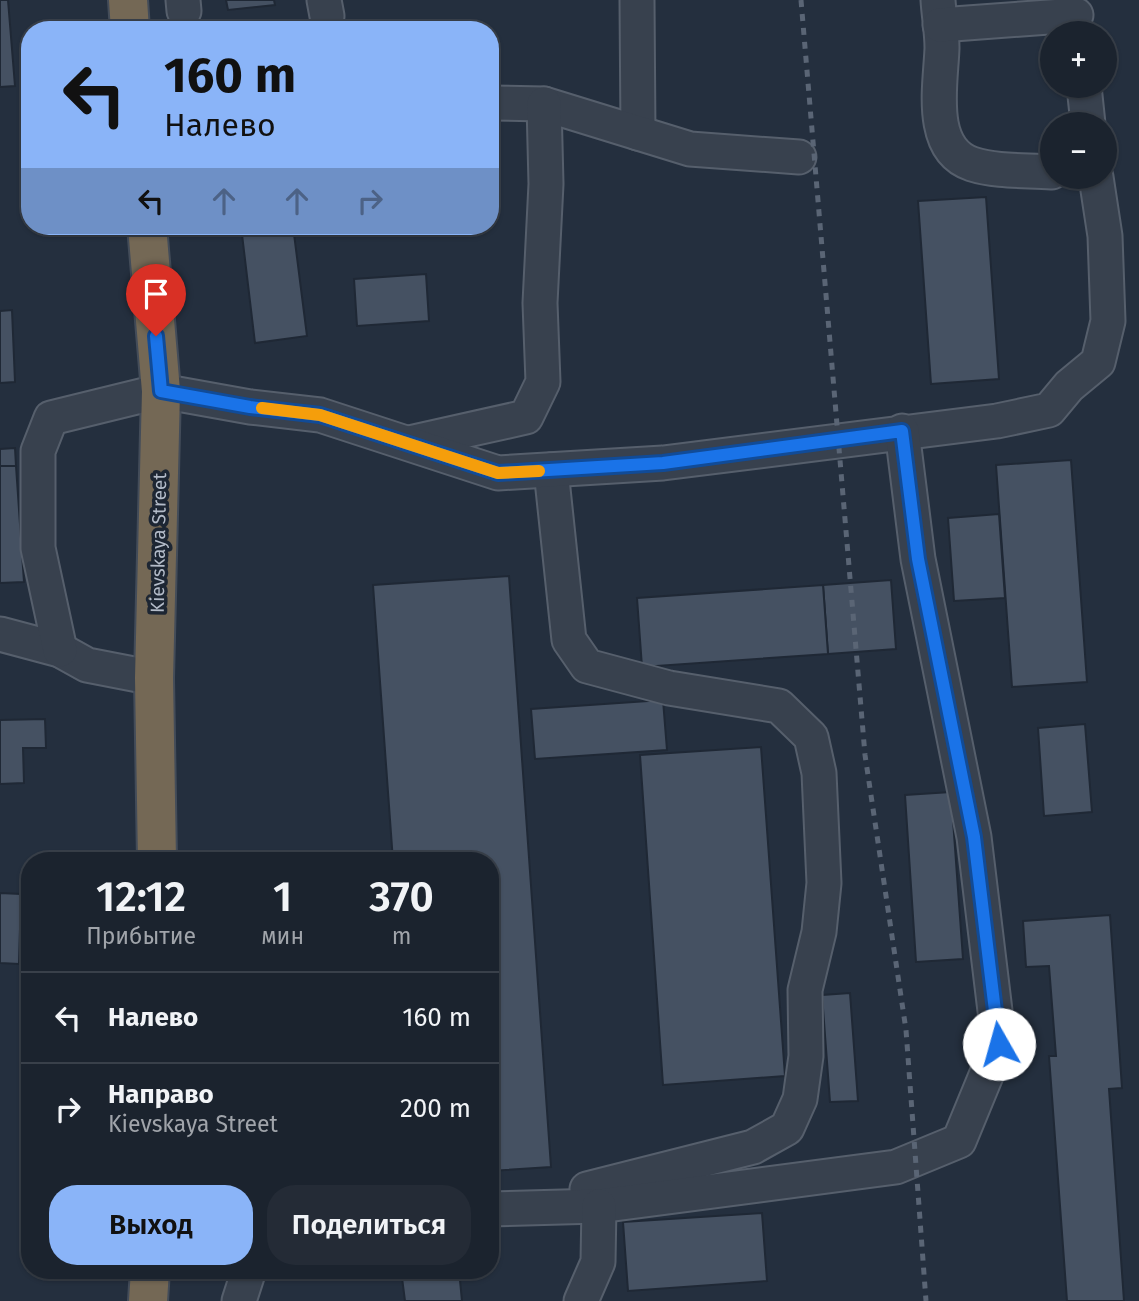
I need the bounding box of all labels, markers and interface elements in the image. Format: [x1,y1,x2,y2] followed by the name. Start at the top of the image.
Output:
[1040,21,1117,189] map controls
[1040,21,1117,98] button: +
[164,46,296,105] text: 160 m
[49,49,140,140] icon: left
[164,106,276,144] text: Налево
[1040,112,1117,189] button: −
[132,182,170,220] icon: left
[205,182,243,220] icon: ahead
[278,182,316,220] icon: ahead
[351,182,389,220] icon: right
[126,264,186,336] pin
[137,275,175,313] icon: arrive
[146,472,171,613] street label: Kievskaya Street
[96,872,186,922] text: 12:12
[273,872,292,922] text: 1
[369,872,434,922] text: 370
[86,922,196,950] text: Прибытие
[261,922,304,950] text: мин
[392,922,411,950] text: m
[49,999,87,1037] icon: left
[108,1002,198,1033] text: Налево
[402,1002,471,1033] text: 160 m
[962,1007,1036,1081] position arrow
[108,1079,214,1110] text: Направо
[49,1090,87,1128] icon: right
[400,1093,471,1124] text: 200 m
[108,1110,278,1138] text: Kievskaya Street
[49,1185,253,1265] button: Выход
[267,1185,471,1265] button: Поделиться

